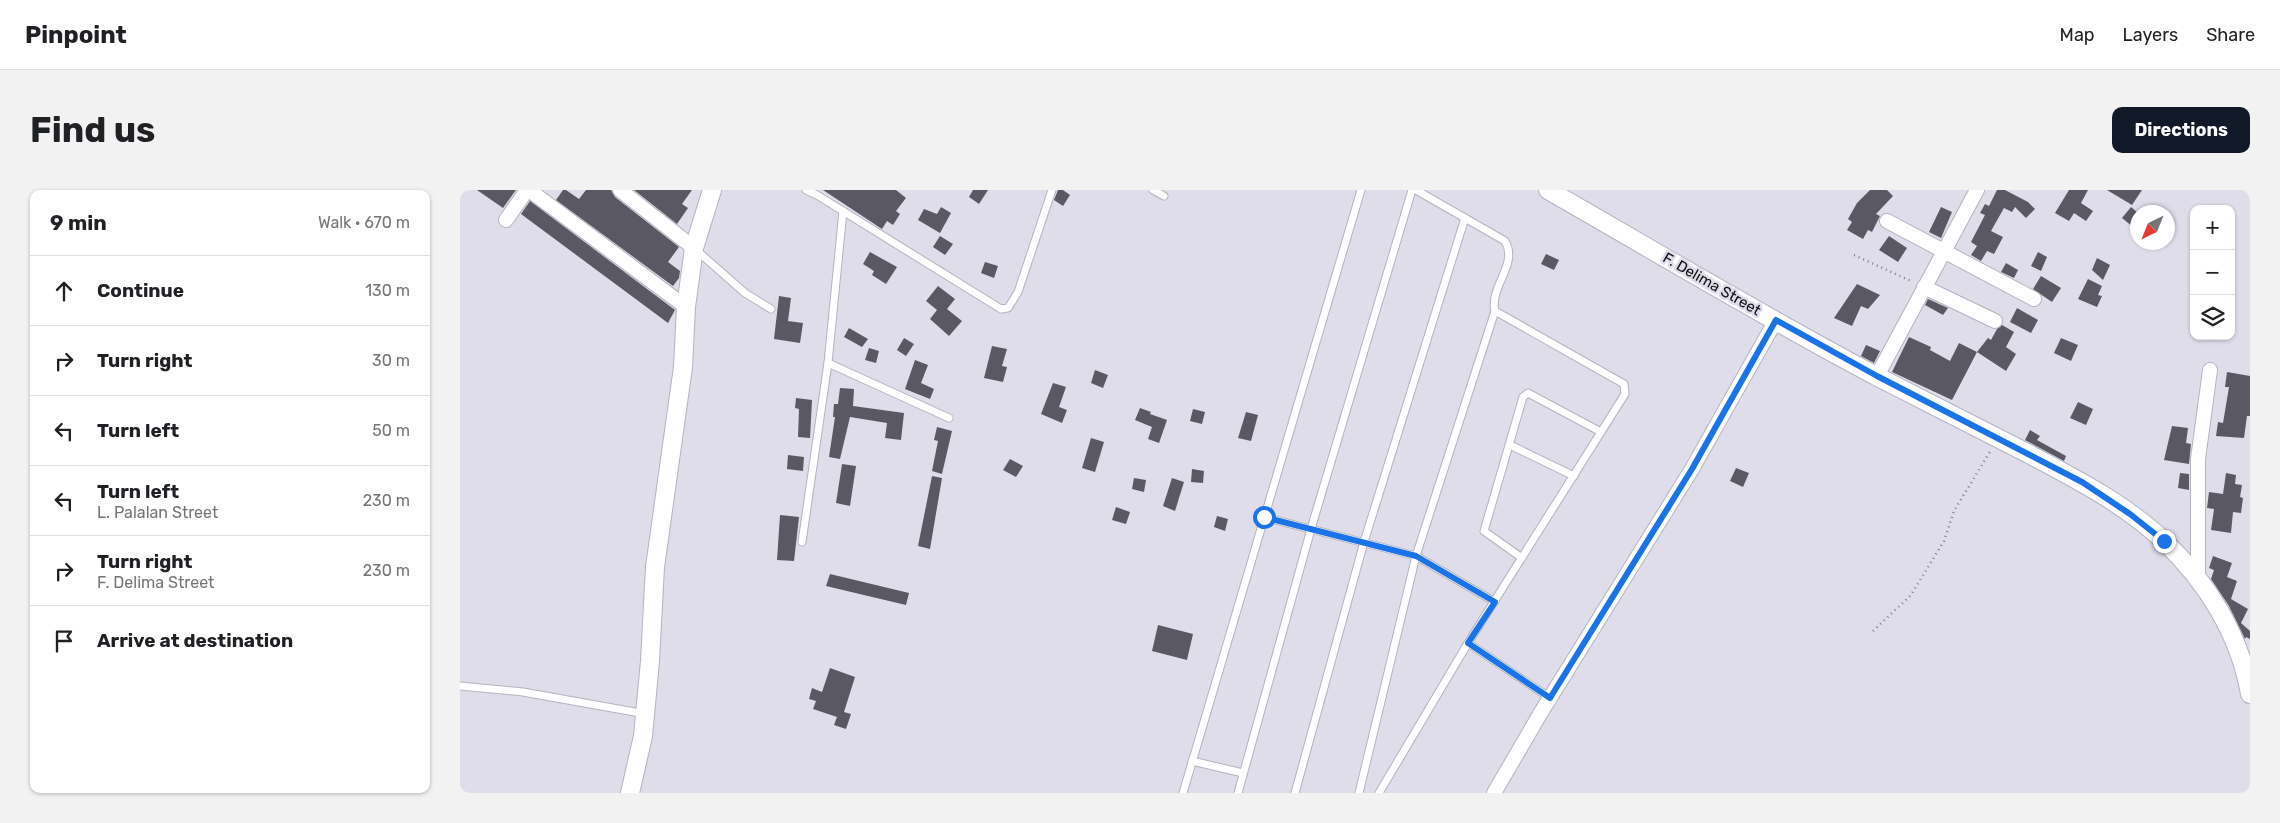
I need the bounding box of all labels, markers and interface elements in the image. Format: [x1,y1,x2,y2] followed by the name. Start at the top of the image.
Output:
[25,21,127,49] text: Pinpoint
[2060,24,2095,46] text: Map
[2123,24,2178,46] text: Layers
[2206,24,2255,46] text: Share
[2112,107,2250,153] button: Directions
[30,109,155,151] text: Find us
[2130,205,2175,250] north arrow
[2190,205,2235,340] map controls
[2190,205,2235,250] button: +
[50,210,107,235] text: 9 min
[318,213,410,232] text: Walk · 670 m
[1660,249,1764,319] street label: F. Delima Street
[2190,250,2235,295] button: −
[50,277,78,305] icon: ahead
[97,279,184,302] text: Continue
[365,281,410,300] text: 130 m
[2190,295,2235,340] button: layers
[50,347,78,375] icon: right
[97,349,192,372] text: Turn right
[372,351,410,370] text: 30 m
[50,417,78,445] icon: left
[97,419,179,442] text: Turn left
[372,421,410,440] text: 50 m
[97,480,179,503] text: Turn left
[50,487,78,515] icon: left
[363,491,410,510] text: 230 m
[97,503,218,522] text: L. Palalan Street
[1253,506,1276,529] route start
[2153,530,2176,553] route end
[97,550,192,573] text: Turn right
[50,557,78,585] icon: right
[363,561,410,580] text: 230 m
[97,573,214,592] text: F. Delima Street
[50,627,78,655] icon: arrive
[97,629,293,652] text: Arrive at destination

